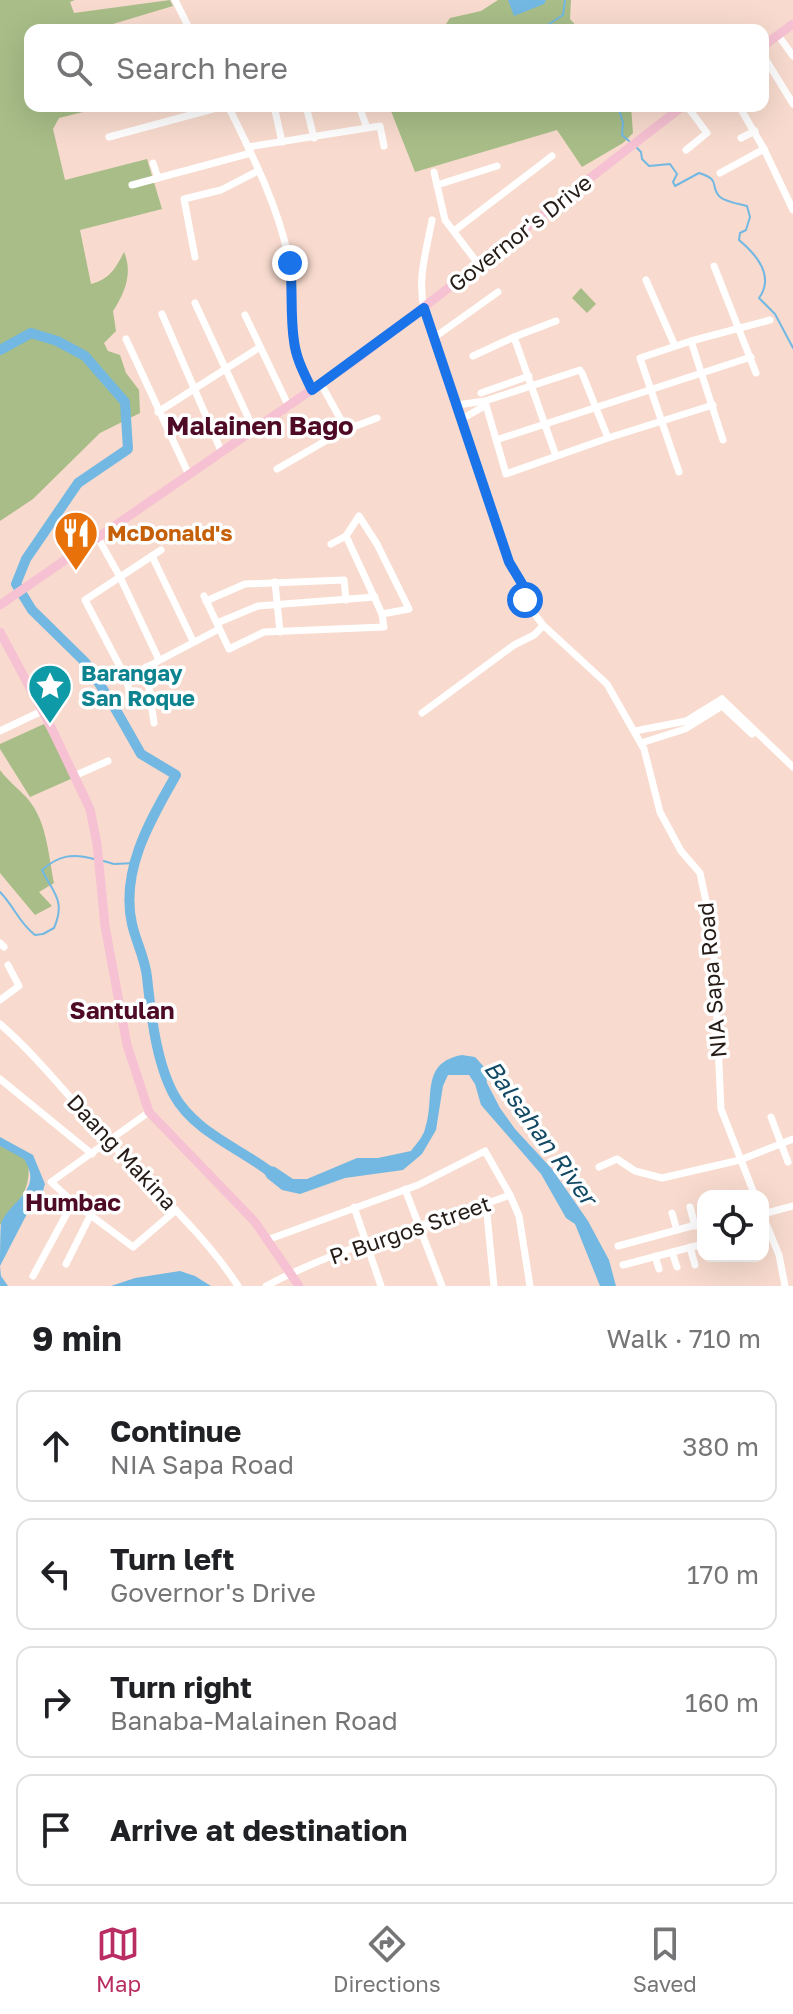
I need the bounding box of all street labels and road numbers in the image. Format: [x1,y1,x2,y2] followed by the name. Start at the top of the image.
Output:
[443,168,597,297] street label: Governor's Drive
[691,901,732,1059] street label: NIA Sapa Road
[62,1088,183,1215] street label: Daang Makina
[326,1189,494,1270] street label: P. Burgos Street

